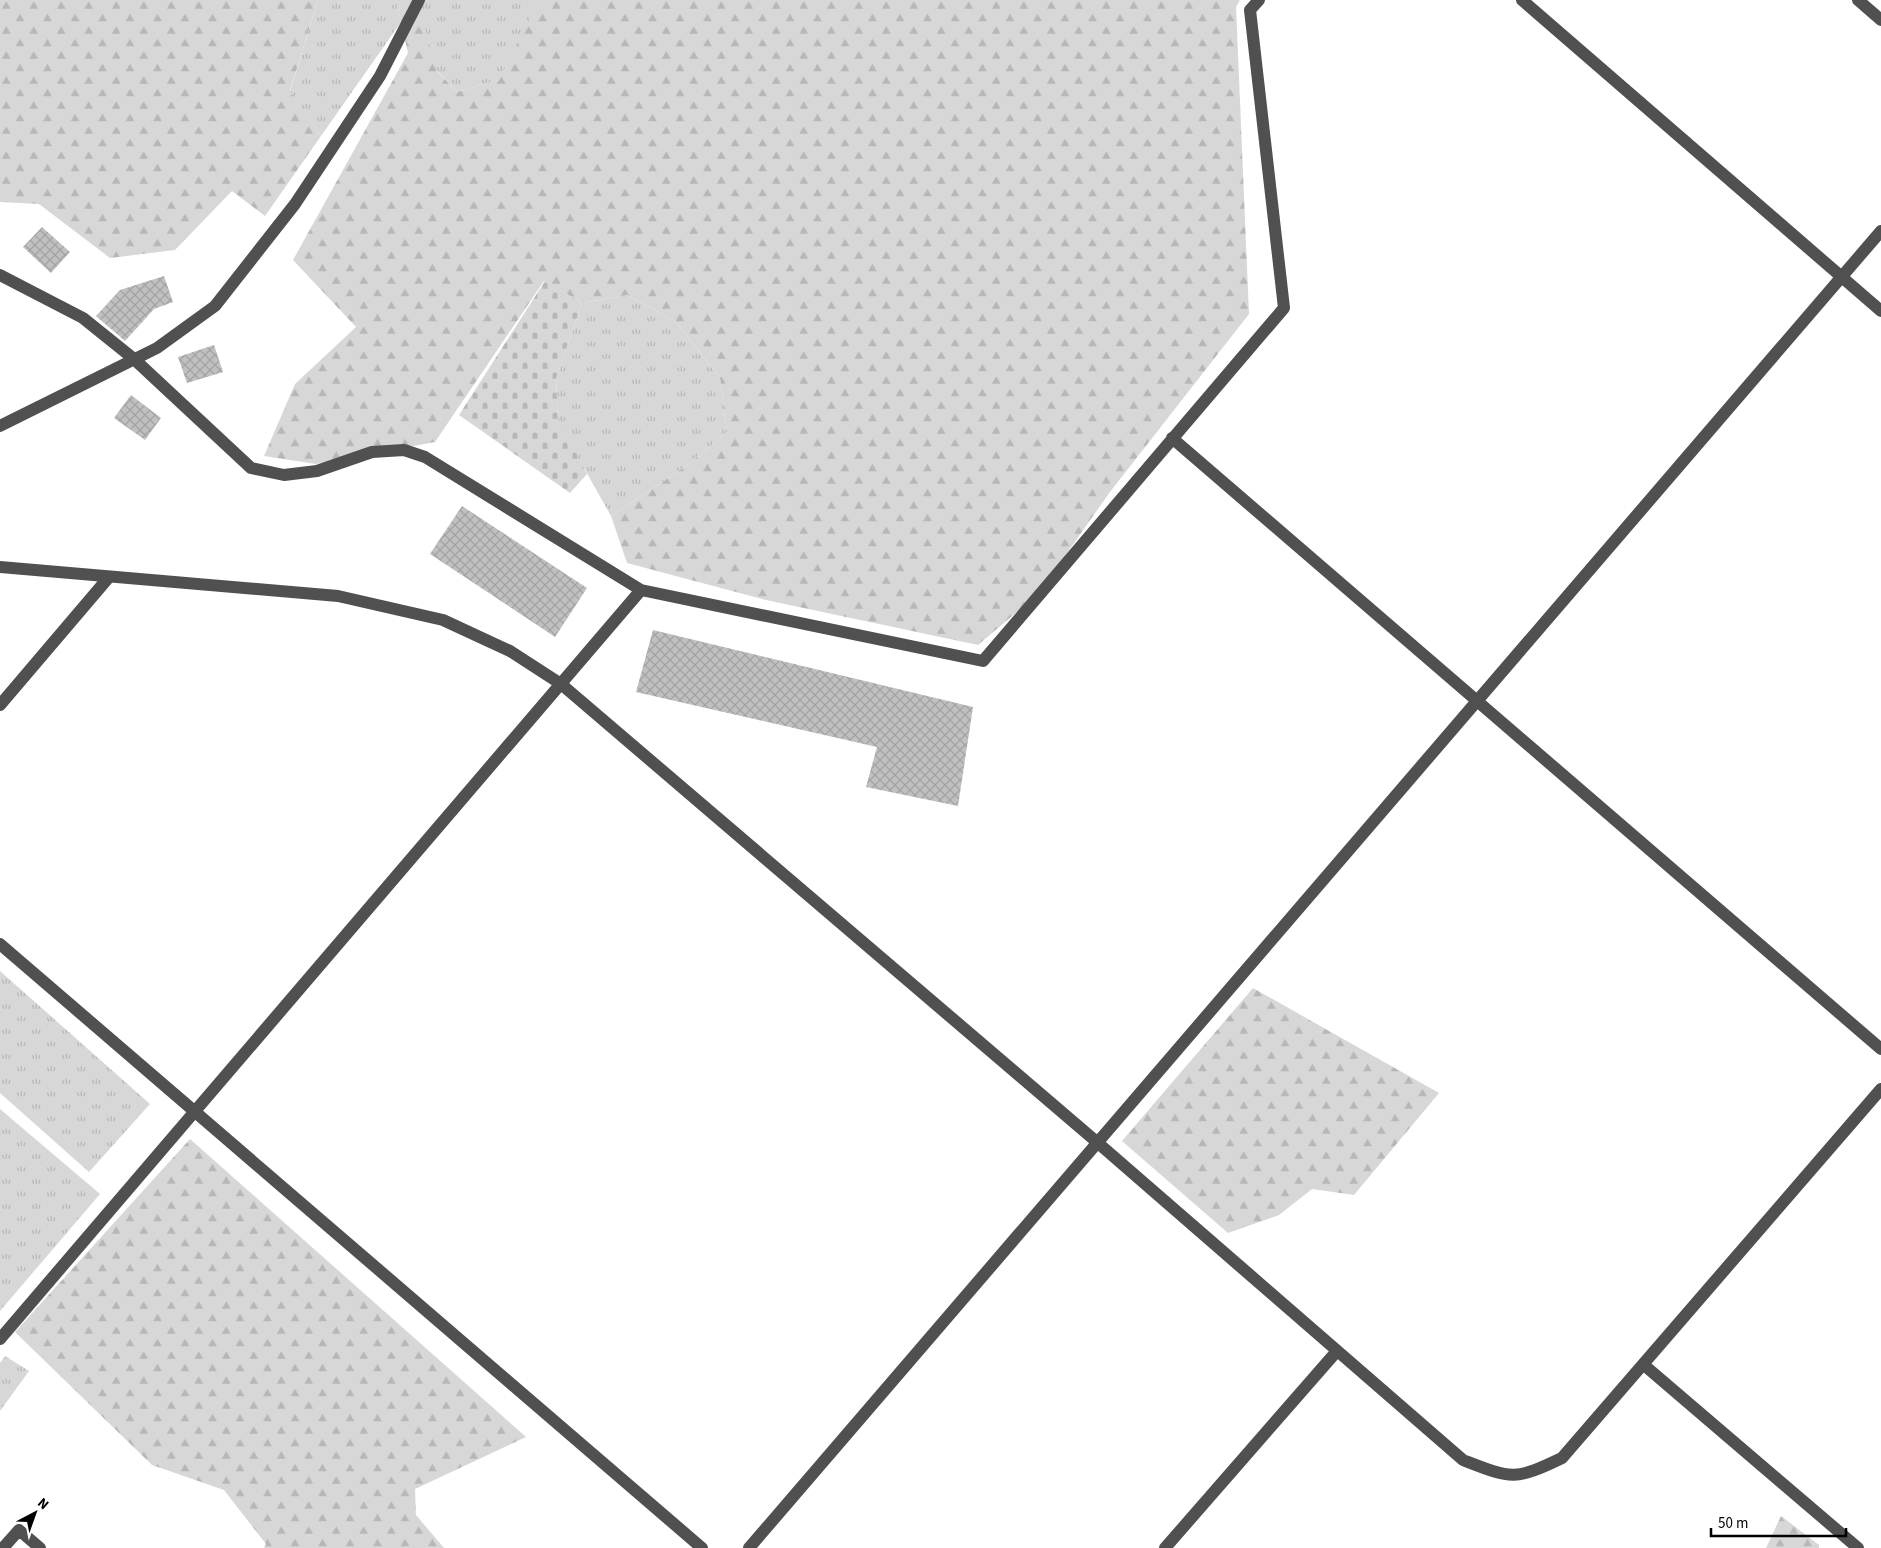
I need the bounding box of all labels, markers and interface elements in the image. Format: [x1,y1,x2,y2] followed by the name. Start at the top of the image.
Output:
[10,1488,60,1538] north arrow
[33,1493,53,1515] text: N
[1711,1506,1846,1538] scale bar
[1718,1513,1748,1534] text: 50 m

